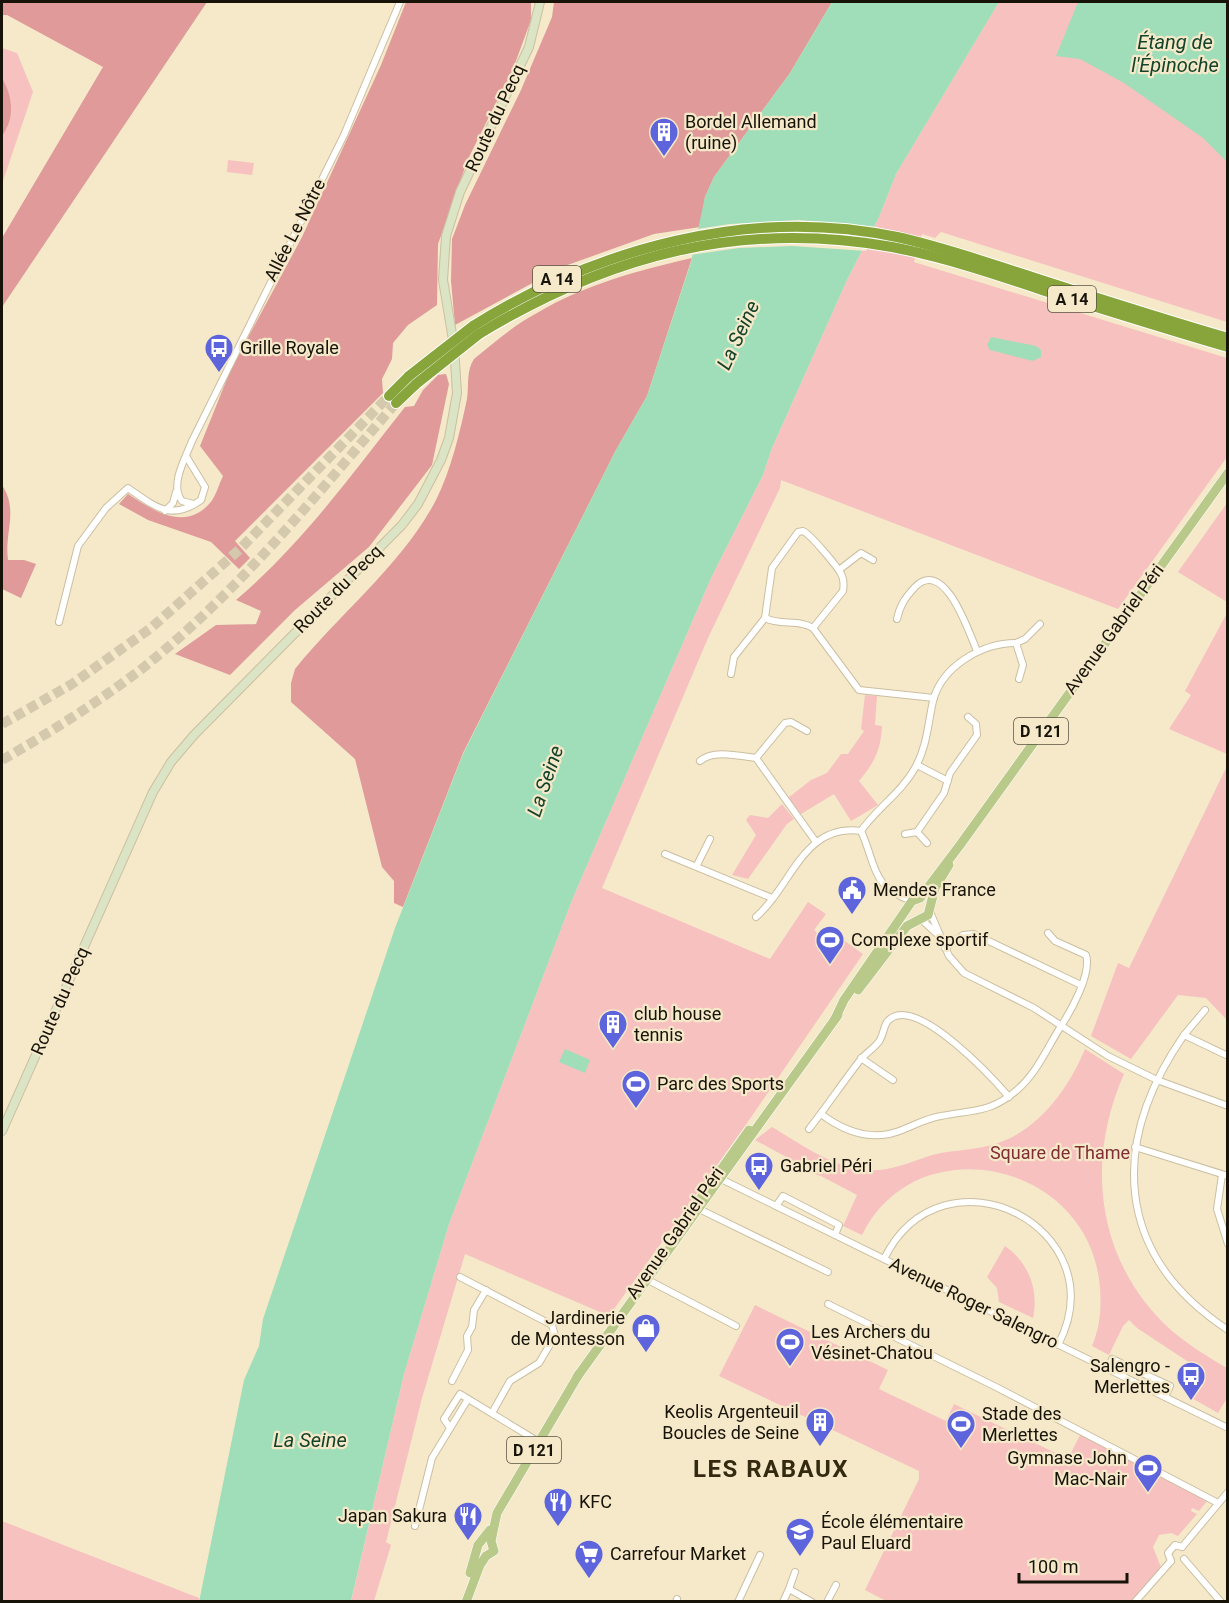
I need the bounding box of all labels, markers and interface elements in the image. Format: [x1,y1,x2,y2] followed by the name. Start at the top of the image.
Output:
[1131,30,1219,77] water label: Étang de l'Épinoche
[460,61,529,175] street label: Route du Pecq
[685,111,817,154] place label: Bordel Allemand (ruine)
[648,116,680,158] building icon: Bordel Allemand (ruine)
[260,175,329,285] street label: Allée Le Nôtre
[533,266,581,292] road number: A 14
[1048,286,1096,312] road number: A 14
[712,297,764,373] water label: La Seine
[203,332,235,374] bus stop icon: Grille Royale
[240,337,339,358] place label: Grille Royale
[289,540,386,637] street label: Route du Pecq
[1059,560,1168,698] street label: Avenue Gabriel Péri
[1014,718,1068,744] road number: D 121
[522,742,568,820] water label: La Seine
[836,874,868,916] public building icon: Mendes France
[873,879,996,900] place label: Mendes France
[814,924,846,966] sports icon: Complexe sportif
[851,929,989,950] place label: Complexe sportif
[26,943,93,1058] street label: Route du Pecq
[634,1003,721,1045] place label: club house tennis
[597,1008,629,1050] building icon: club house tennis
[620,1068,652,1110] sports icon: Parc des Sports
[657,1073,784,1094] place label: Parc des Sports
[990,1142,1130,1163] park label: Square de Thame
[743,1150,775,1192] bus stop icon: Gabriel Péri
[780,1155,872,1176] place label: Gabriel Péri
[621,1163,728,1302] street label: Avenue Gabriel Péri
[886,1252,1062,1353] street label: Avenue Roger Salengro
[511,1307,625,1349] place label: Jardinerie de Montesson
[630,1312,662,1354] shop icon: Jardinerie de Montesson
[811,1321,933,1363] place label: Les Archers du Vésinet-Chatou
[774,1326,806,1368] sports icon: Les Archers du Vésinet-Chatou
[1090,1355,1170,1397] place label: Salengro - Merlettes
[1175,1360,1207,1402] bus stop icon: Salengro - Merlettes
[662,1401,799,1443] place label: Keolis Argenteuil Boucles de Seine
[982,1403,1062,1445] place label: Stade des Merlettes
[804,1406,836,1448] building icon: Keolis Argenteuil Boucles de Seine
[945,1408,977,1450] sports icon: Stade des Merlettes
[273,1428,347,1452] water label: La Seine
[507,1437,561,1463] road number: D 121
[1007,1447,1127,1489] place label: Gymnase John Mac-Nair
[1132,1452,1164,1494] sports icon: Gymnase John Mac-Nair
[693,1455,849,1483] district label: LES RABAUX
[542,1486,574,1528] restaurant icon: KFC
[579,1491,612,1512] place label: KFC
[452,1500,484,1542] restaurant icon: Japan Sakura
[338,1505,447,1526] place label: Japan Sakura
[821,1511,963,1553] place label: École élémentaire Paul Eluard
[784,1516,816,1558] school or university icon: École élémentaire Paul Eluard
[573,1538,605,1580] supermarket icon: Carrefour Market
[610,1543,746,1564] place label: Carrefour Market
[1019,1546,1127,1584] scale bar
[1028,1556,1079,1577] text: 100 m

